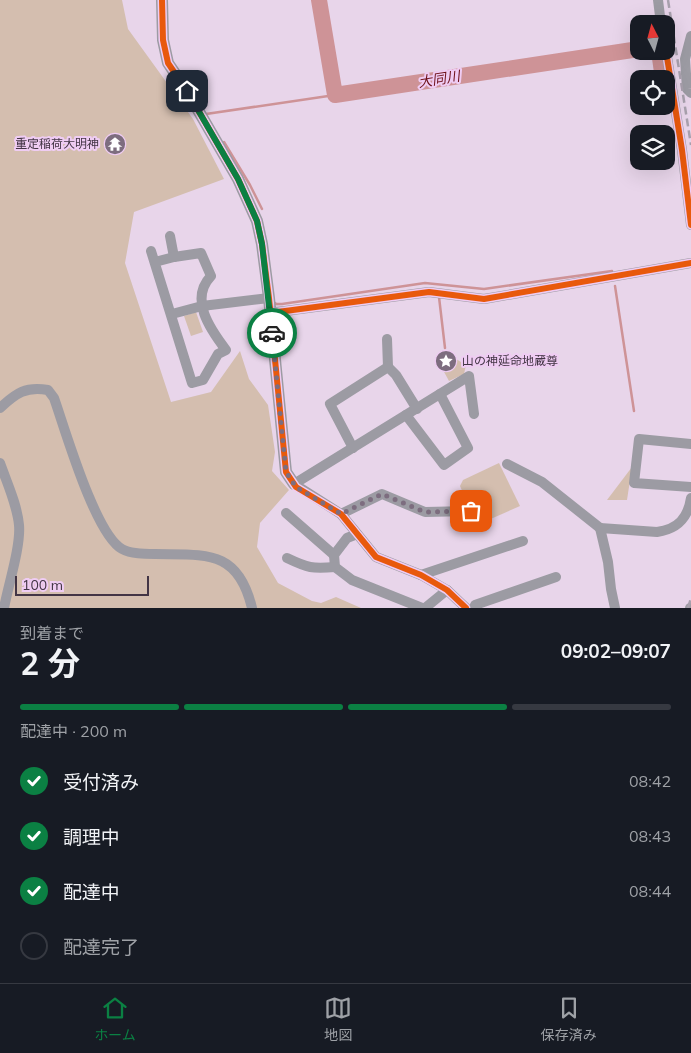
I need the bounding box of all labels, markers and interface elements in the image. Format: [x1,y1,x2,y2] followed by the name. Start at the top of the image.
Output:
[630,15,675,60] north arrow
[630,15,675,170] map controls
[417,67,463,91] water label: 大同川
[166,70,208,112] pin
[630,70,675,115] button: locate
[173,77,201,105] icon: home
[630,125,675,170] button: layers
[103,132,127,156] temple icon: 重定稲荷大明神
[15,136,99,151] place label: 重定稲荷大明神
[247,308,297,358] courier
[258,319,286,347] icon: car
[434,349,458,373] place icon: 山の神延命地蔵尊
[462,353,558,368] place label: 山の神延命地蔵尊
[450,490,492,532] pin
[457,497,485,525] icon: bag
[15,573,149,596] scale bar
[22,576,63,594] text: 100 m
[20,623,84,643] text: 到着まで
[561,639,671,663] text: 09:02–09:07
[20,643,80,683] text: 2 分
[20,721,127,741] text: 配達中 · 200 m
[20,767,48,795] icon: check
[63,770,139,794] text: 受付済み
[629,771,671,791] text: 08:42
[20,822,48,850] icon: check
[63,825,120,849] text: 調理中
[629,826,671,846] text: 08:43
[20,877,48,905] icon: check
[63,880,120,904] text: 配達中
[629,881,671,901] text: 08:44
[63,935,139,959] text: 配達完了
[94,994,136,1044] tab: ホーム
[324,994,352,1044] tab: 地図
[541,994,597,1044] tab: 保存済み

